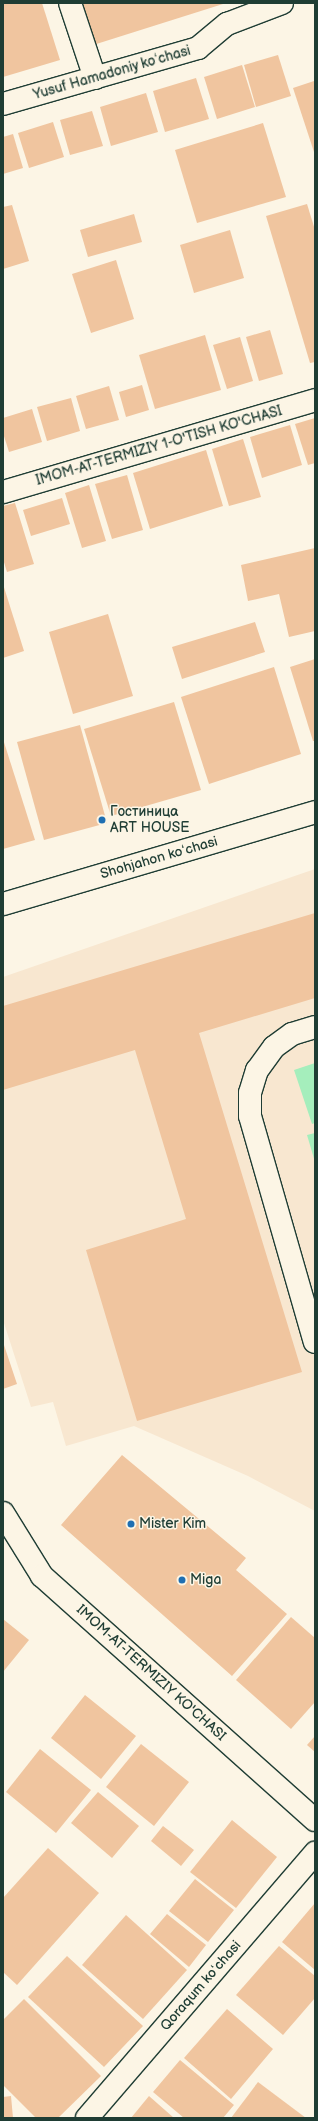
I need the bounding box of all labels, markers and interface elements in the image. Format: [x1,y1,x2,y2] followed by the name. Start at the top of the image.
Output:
[31,42,193,104] street label: Yusuf Hamadoniy koʻchasi
[34,403,284,489] street label: IMOM-AT-TERMIZIY 1-O'TISH KO'CHASI
[110,804,190,836] place label: Гостиница ART HOUSE
[97,815,107,825] marker: Гостиница ART HOUSE
[98,833,220,883] street label: Shohjahon koʻchasi
[139,1516,206,1532] place label: Mister Kim
[126,1519,136,1529] marker: Mister Kim
[190,1572,221,1588] place label: Miga
[177,1575,187,1585] marker: Miga
[73,1601,229,1745] street label: IMOM-AT-TERMIZIY KO'CHASI
[157,1938,245,2034] street label: Qoraqum koʻchasi

